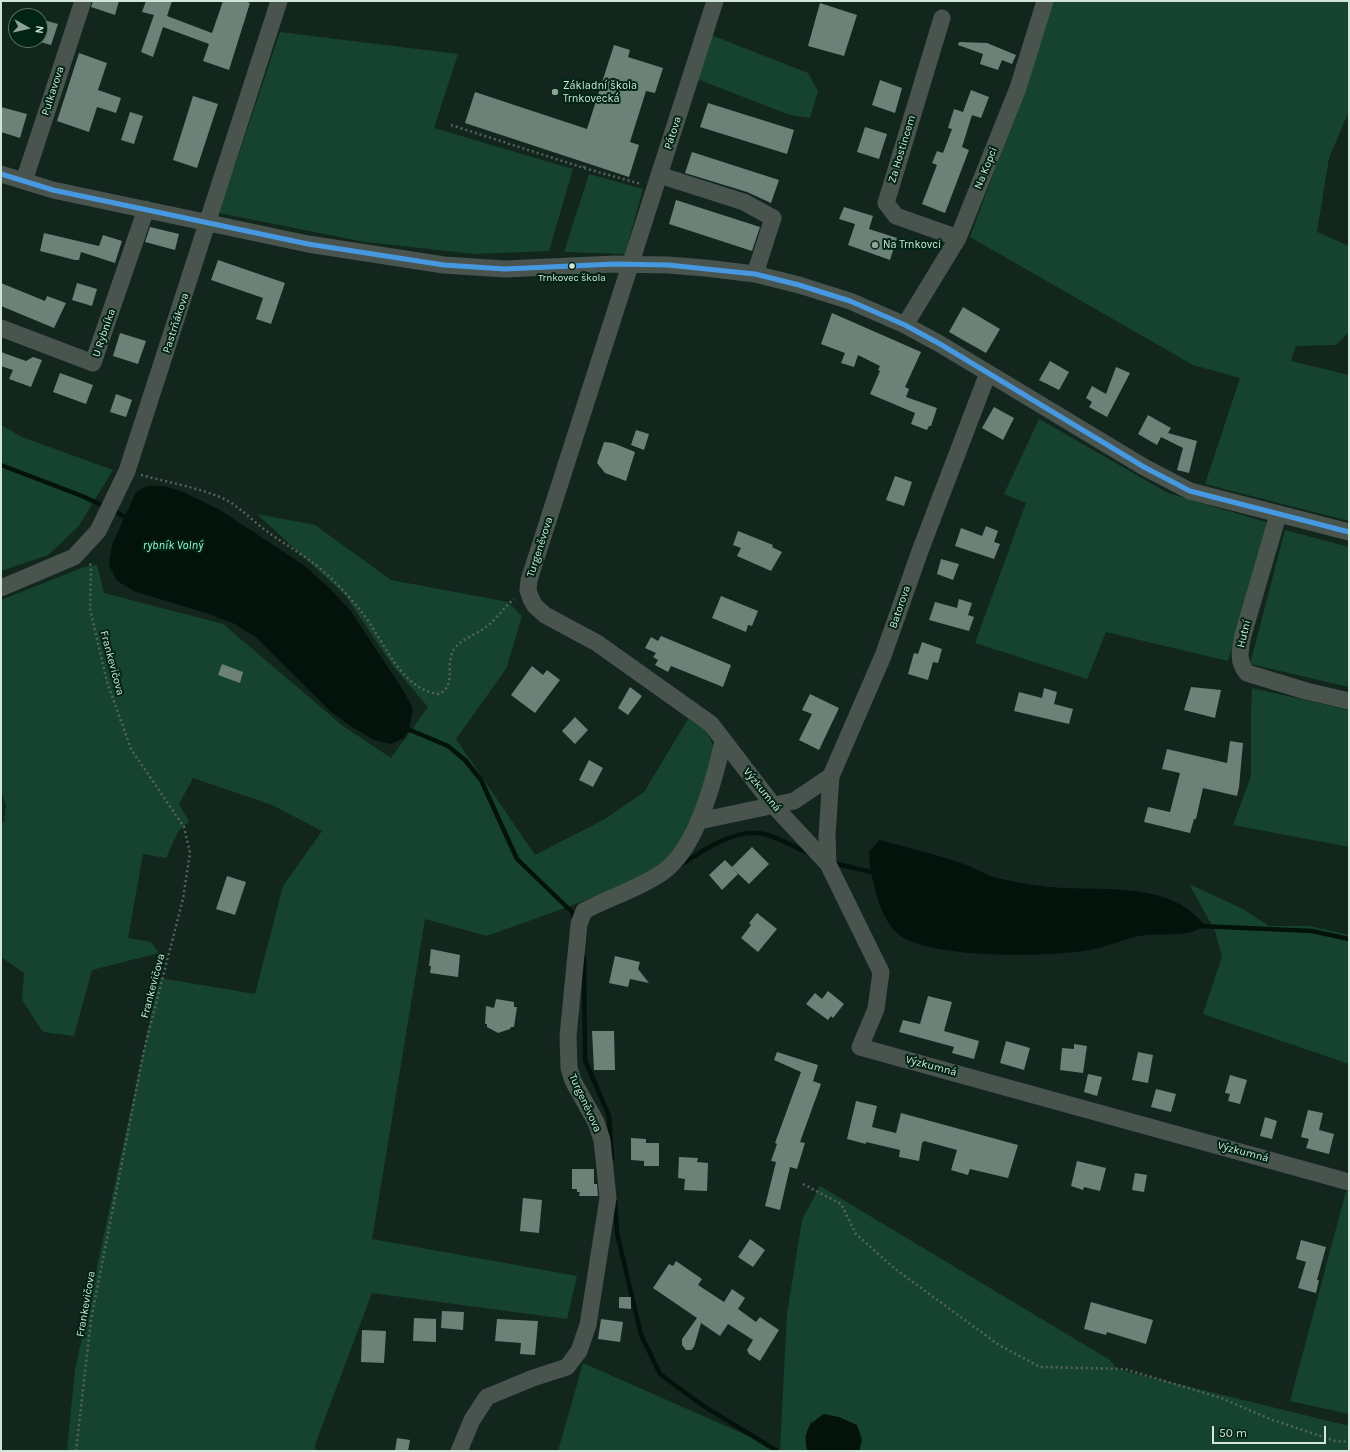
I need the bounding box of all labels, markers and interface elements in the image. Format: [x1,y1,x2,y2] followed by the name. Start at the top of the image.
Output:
[8,8,48,48] north arrow
[32,25,46,34] text: N
[39,65,67,117] street label: Pulkavova
[563,79,637,105] place label: Základní škola Trnkovecká
[550,87,560,97] marker: Základní škola Trnkovecká
[885,114,919,184] street label: Za Hostincem
[661,115,685,151] street label: Pátova
[972,145,1000,191] street label: Na Kopci
[883,238,941,252] place label: Na Trnkovci
[870,240,880,250] marker: Na Trnkovci
[567,261,577,271] marker: Trnkovec škola
[538,272,606,284] place label: Trnkovec škola
[160,291,192,355] street label: Pastrňákova
[90,307,118,359] street label: U Rybníka
[524,515,556,579] street label: Turgeněvova
[143,539,203,553] water label: rybník Volný
[886,584,914,630] street label: Batorova
[1234,619,1254,649] street label: Hutní
[97,629,127,697] street label: Frankevičova
[740,765,784,815] street label: Výzkumná
[138,952,168,1020] street label: Frankevičova
[904,1053,958,1079] street label: Výzkumná
[566,1072,604,1134] street label: Turgeněvova
[1216,1139,1270,1165] street label: Výzkumná
[74,1270,98,1338] street label: Frankevičova
[1214,1418,1328,1444] scale bar
[1219,1426,1247,1440] text: 50 m

